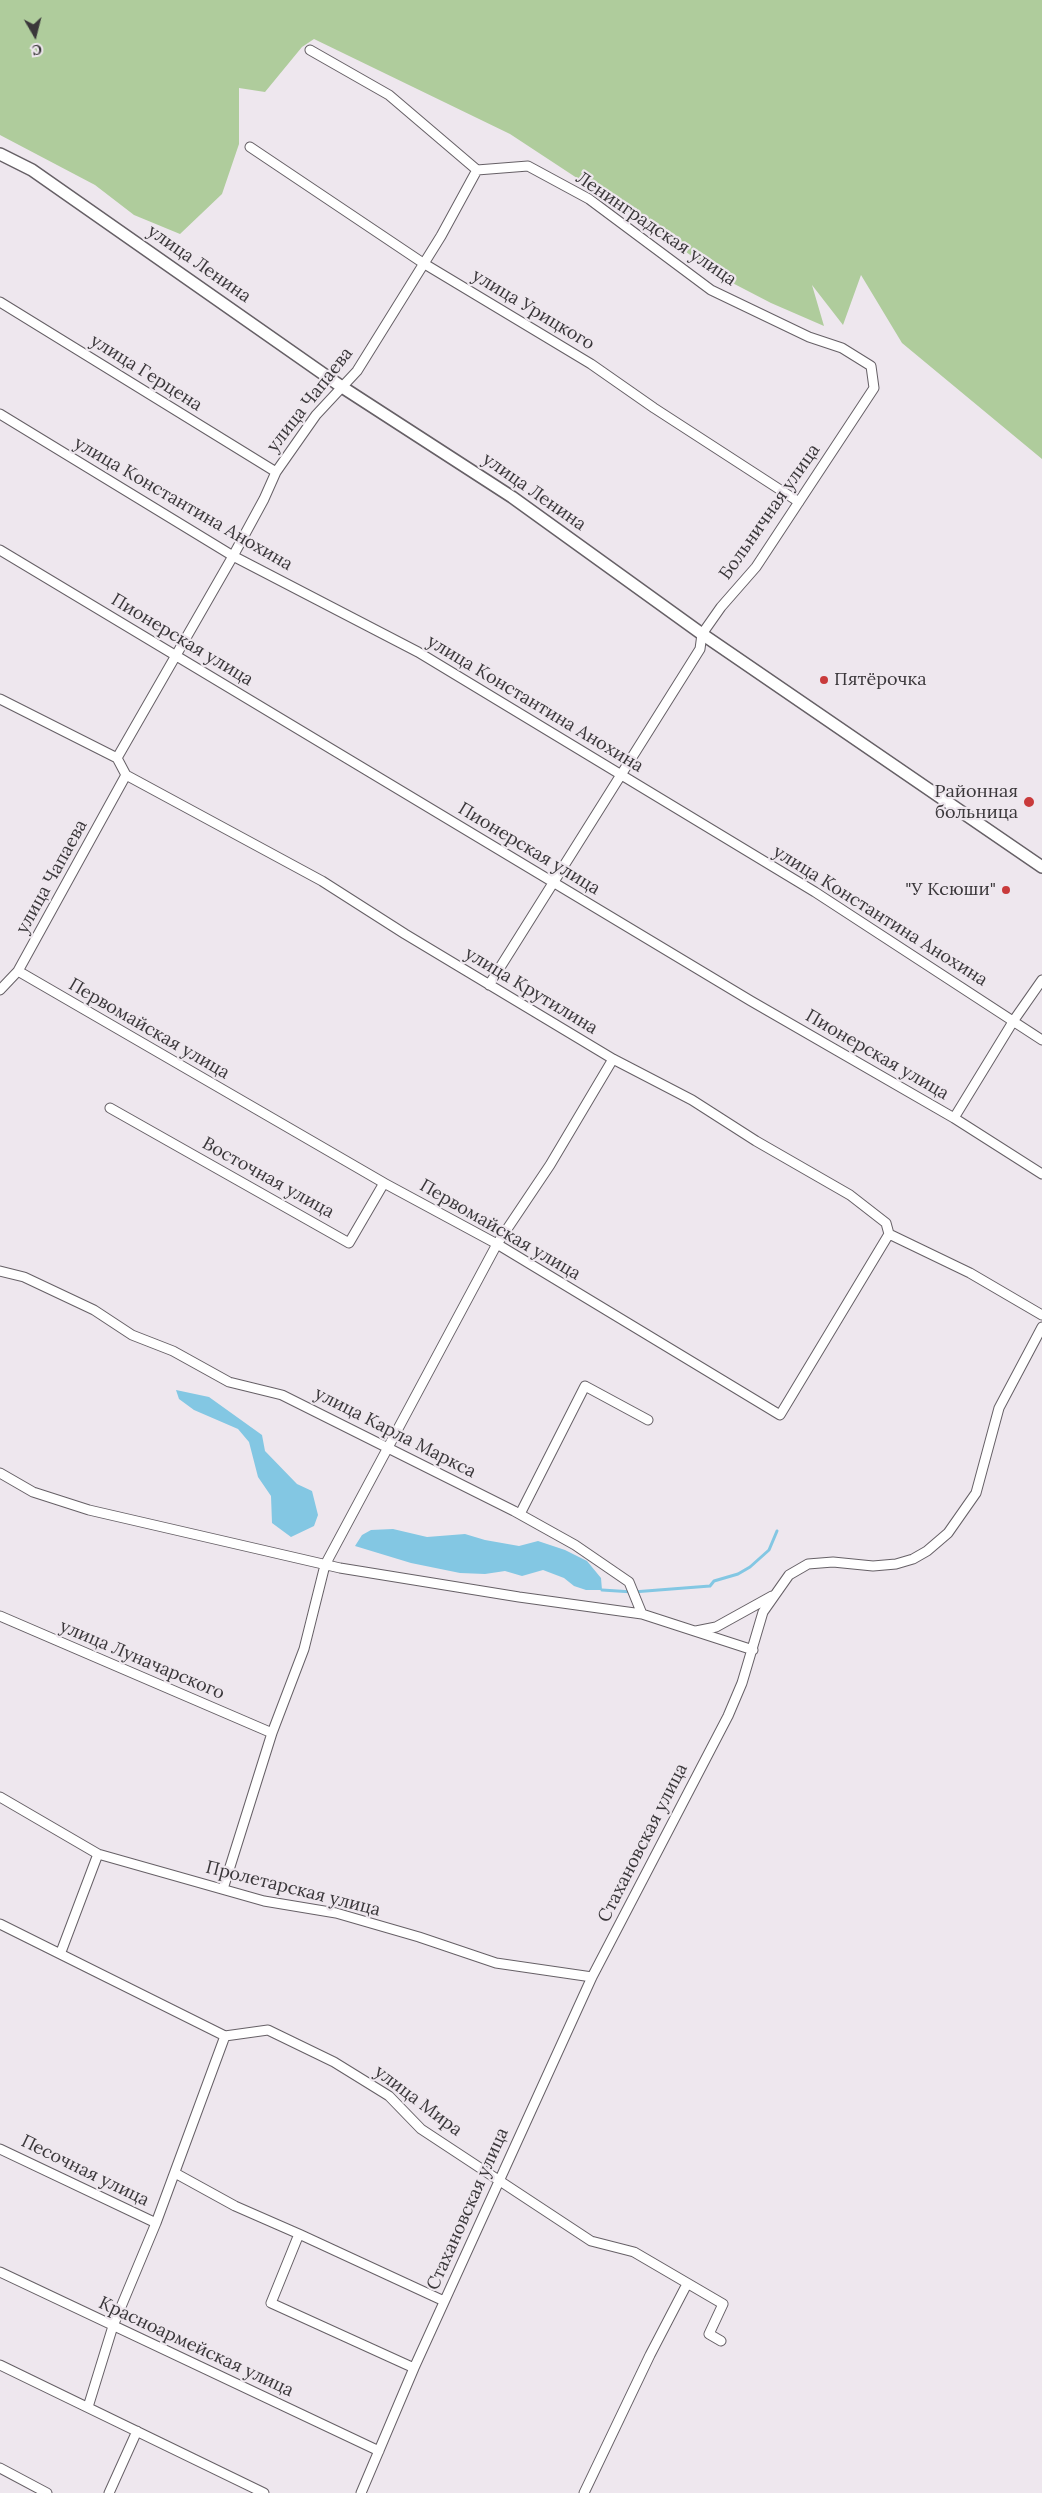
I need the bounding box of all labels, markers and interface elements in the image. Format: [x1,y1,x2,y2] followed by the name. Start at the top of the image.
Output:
[10,10,60,60] north arrow
[31,40,43,59] text: С
[572,167,740,291] street label: Ленинградская улица
[143,220,255,308] street label: улица Ленина
[468,265,598,355] street label: улица Урицкого
[86,330,206,416] street label: улица Герцена
[262,343,358,457] street label: улица Чапаева
[70,432,296,576] street label: улица Константина Анохина
[715,440,825,584] street label: Больничная улица
[478,448,590,536] street label: улица Ленина
[107,589,257,691] street label: Пионерская улица
[423,631,647,777] street label: улица Константина Анохина
[834,669,926,691] place label: Пятёрочка
[818,674,830,686] marker: Пятёрочка
[935,781,1018,824] place label: Районная больница
[1022,795,1036,809] marker: Районная больница
[454,798,604,900] street label: Пионерская улица
[12,816,92,938] street label: улица Чапаева
[769,841,991,991] street label: улица Константина Анохина
[905,879,996,901] place label: "У Ксюши"
[1000,884,1012,896] marker: "У Ксюши"
[460,943,602,1039] street label: улица Крутилина
[65,974,233,1084] street label: Первомайская улица
[801,1005,953,1105] street label: Пионерская улица
[198,1133,338,1223] street label: Восточная улица
[416,1175,584,1285] street label: Первомайская улица
[311,1383,479,1483] street label: улица Карла Маркса
[56,1615,228,1705] street label: улица Луначарского
[594,1760,692,1926] street label: Стахановская улица
[203,1857,383,1921] street label: Пролетарская улица
[370,2061,466,2141] street label: улица Мира
[422,2124,514,2294] street label: Стахановская улица
[17,2131,153,2211] street label: Песочная улица
[95,2292,297,2402] street label: Красноармейская улица

